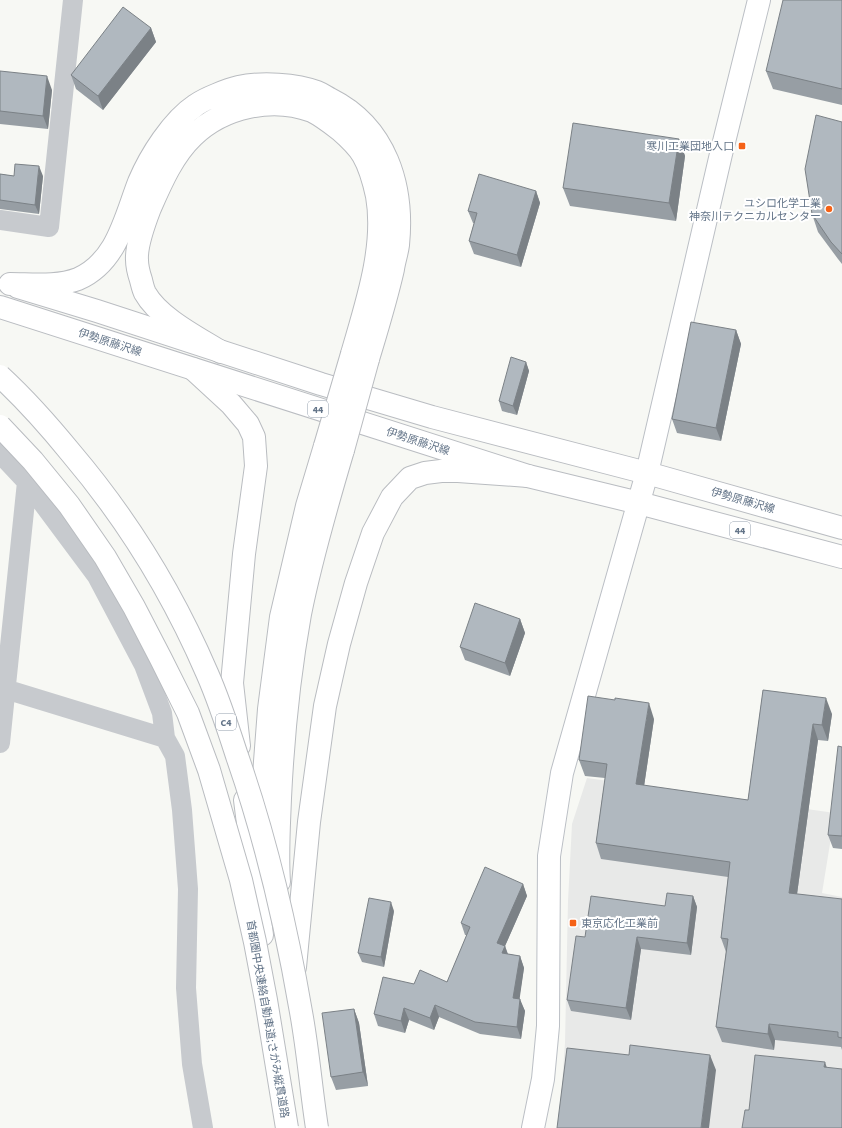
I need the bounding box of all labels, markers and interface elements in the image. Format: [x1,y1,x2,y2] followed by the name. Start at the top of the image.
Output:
[646,139,734,154] place label: 寒川工業団地入口
[737,141,747,151] marker: 寒川工業団地入口
[689,196,821,224] place label: ユシロ化学工業 神奈川テクニカルセンター
[824,204,834,214] marker: ユシロ化学工業 神奈川テクニカルセンター
[76,325,144,360] street label: 伊勢原藤沢線
[308,401,328,417] road number: 44
[384,424,452,459] street label: 伊勢原藤沢線
[709,484,777,517] street label: 伊勢原藤沢線
[730,522,750,538] road number: 44
[216,714,236,730] road number: C4
[581,916,658,931] place label: 東京応化工業前
[568,918,578,928] marker: 東京応化工業前
[243,919,292,1119] street label: 首都圏中央連絡自動車道;さがみ縦貫道路

